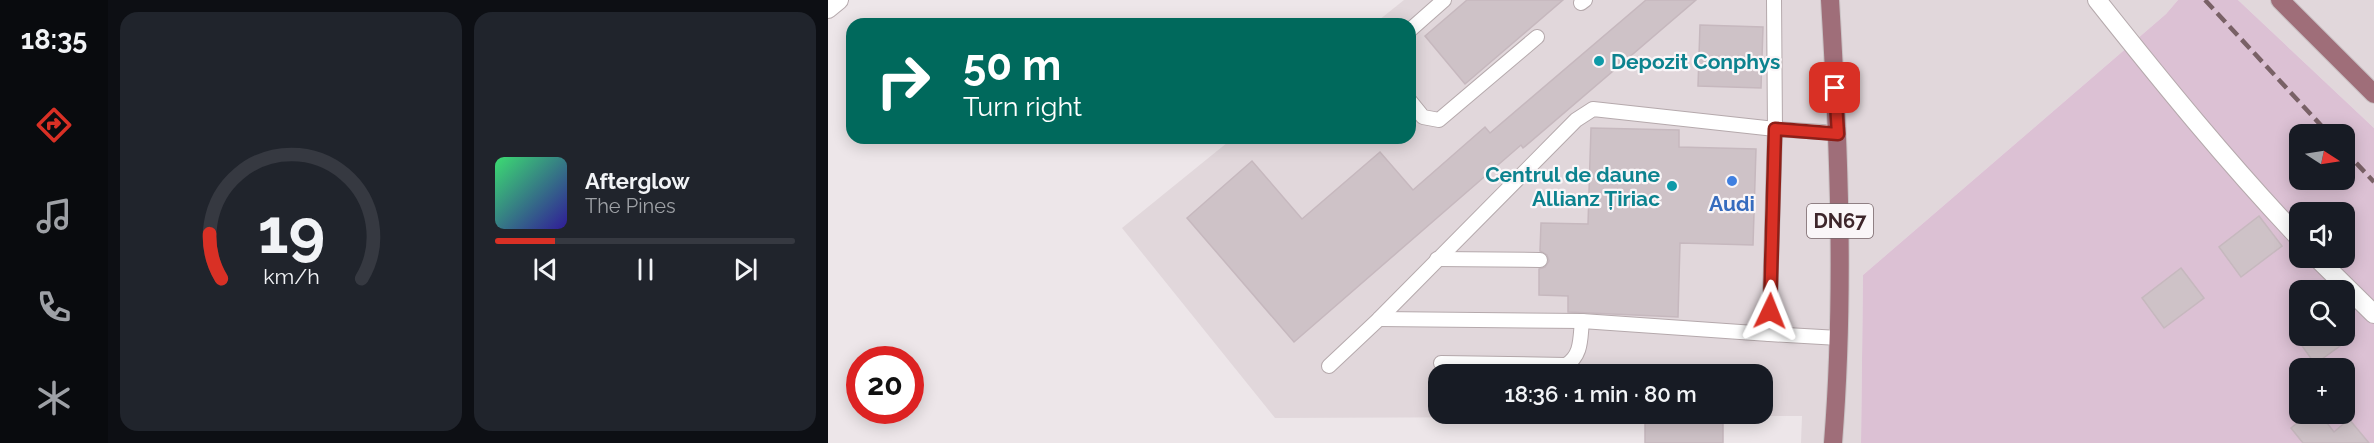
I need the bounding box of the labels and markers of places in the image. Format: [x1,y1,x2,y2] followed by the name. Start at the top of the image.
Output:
[1611,49,1780,74] place label: Depozit Conphys
[1592,54,1606,68] marker: Depozit Conphys
[1809,62,1860,113] pin
[1485,162,1660,211] place label: Centrul de daune Allianz Țiriac
[1725,174,1739,188] marker: Audi
[1665,179,1679,193] marker: Centrul de daune Allianz Țiriac
[1709,191,1755,216] place label: Audi

